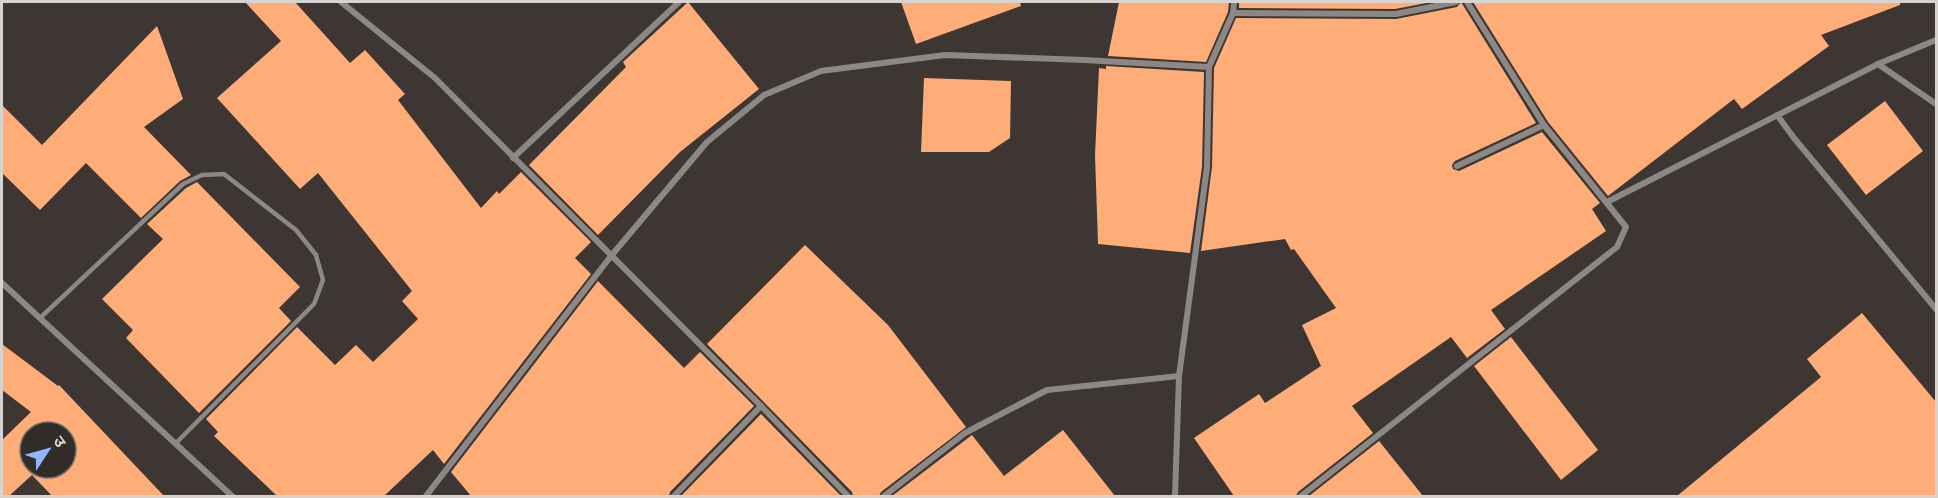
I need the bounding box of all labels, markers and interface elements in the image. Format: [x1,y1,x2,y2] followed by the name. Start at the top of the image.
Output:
[18,420,78,480] north arrow
[49,432,71,451] text: उ

